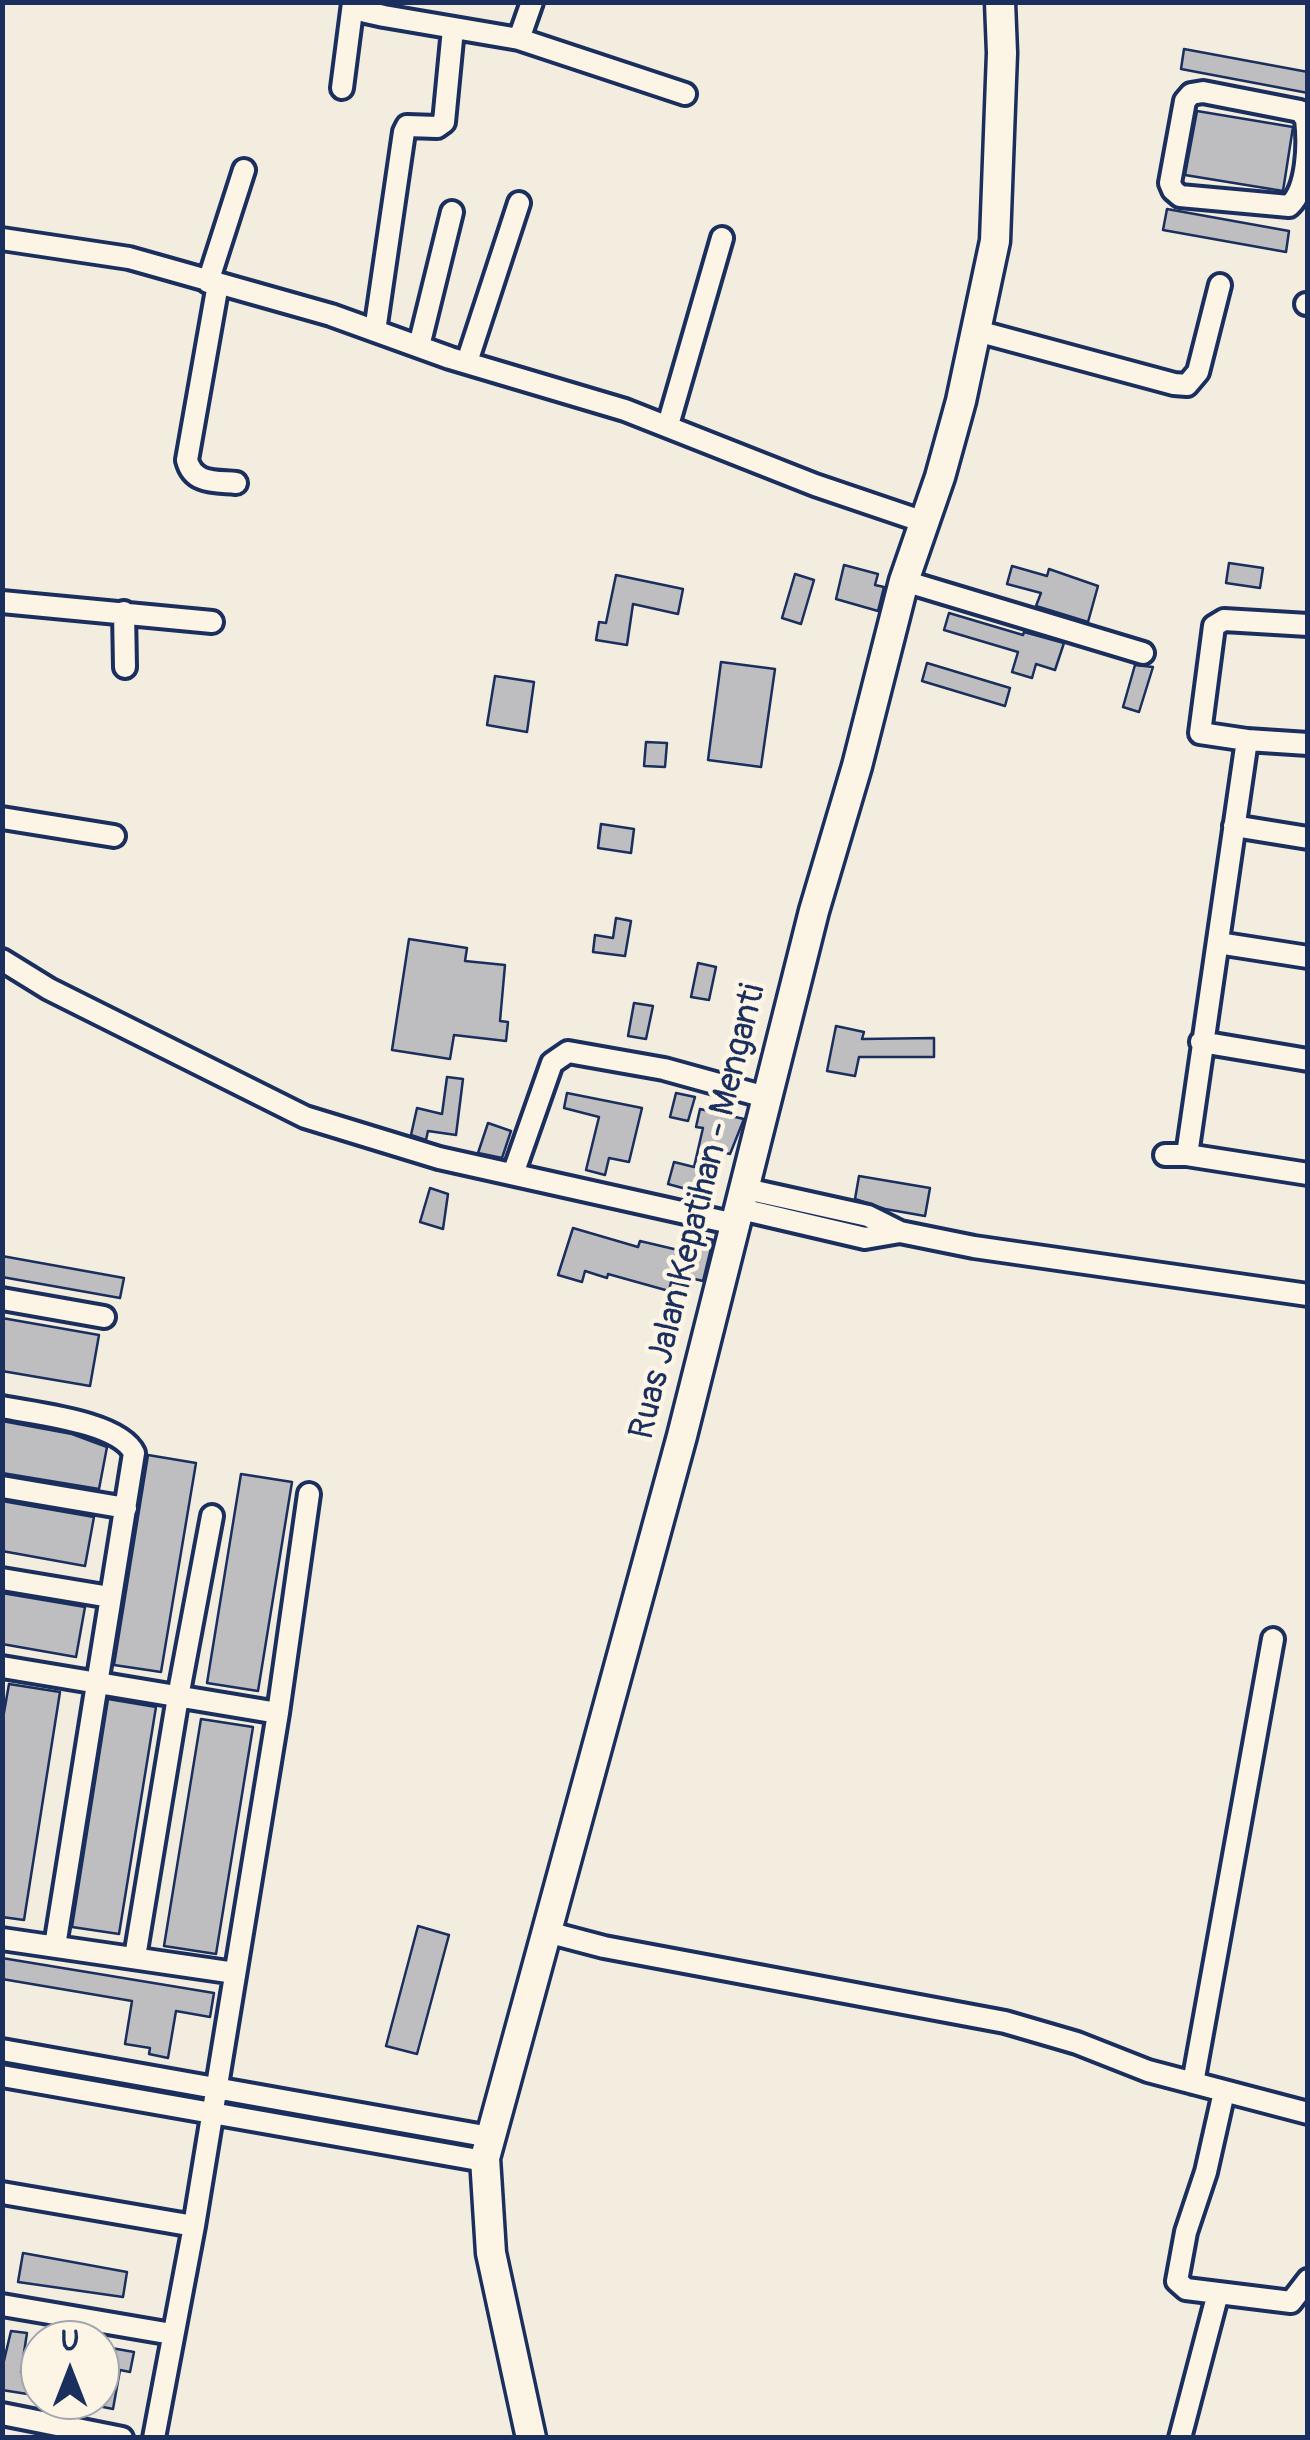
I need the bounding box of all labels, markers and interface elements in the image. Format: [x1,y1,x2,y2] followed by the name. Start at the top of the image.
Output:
[622,980,776,1444] street label: Ruas Jalan Kepatihan - Menganti
[20,2320,120,2420] north arrow
[61,2324,79,2359] text: U

